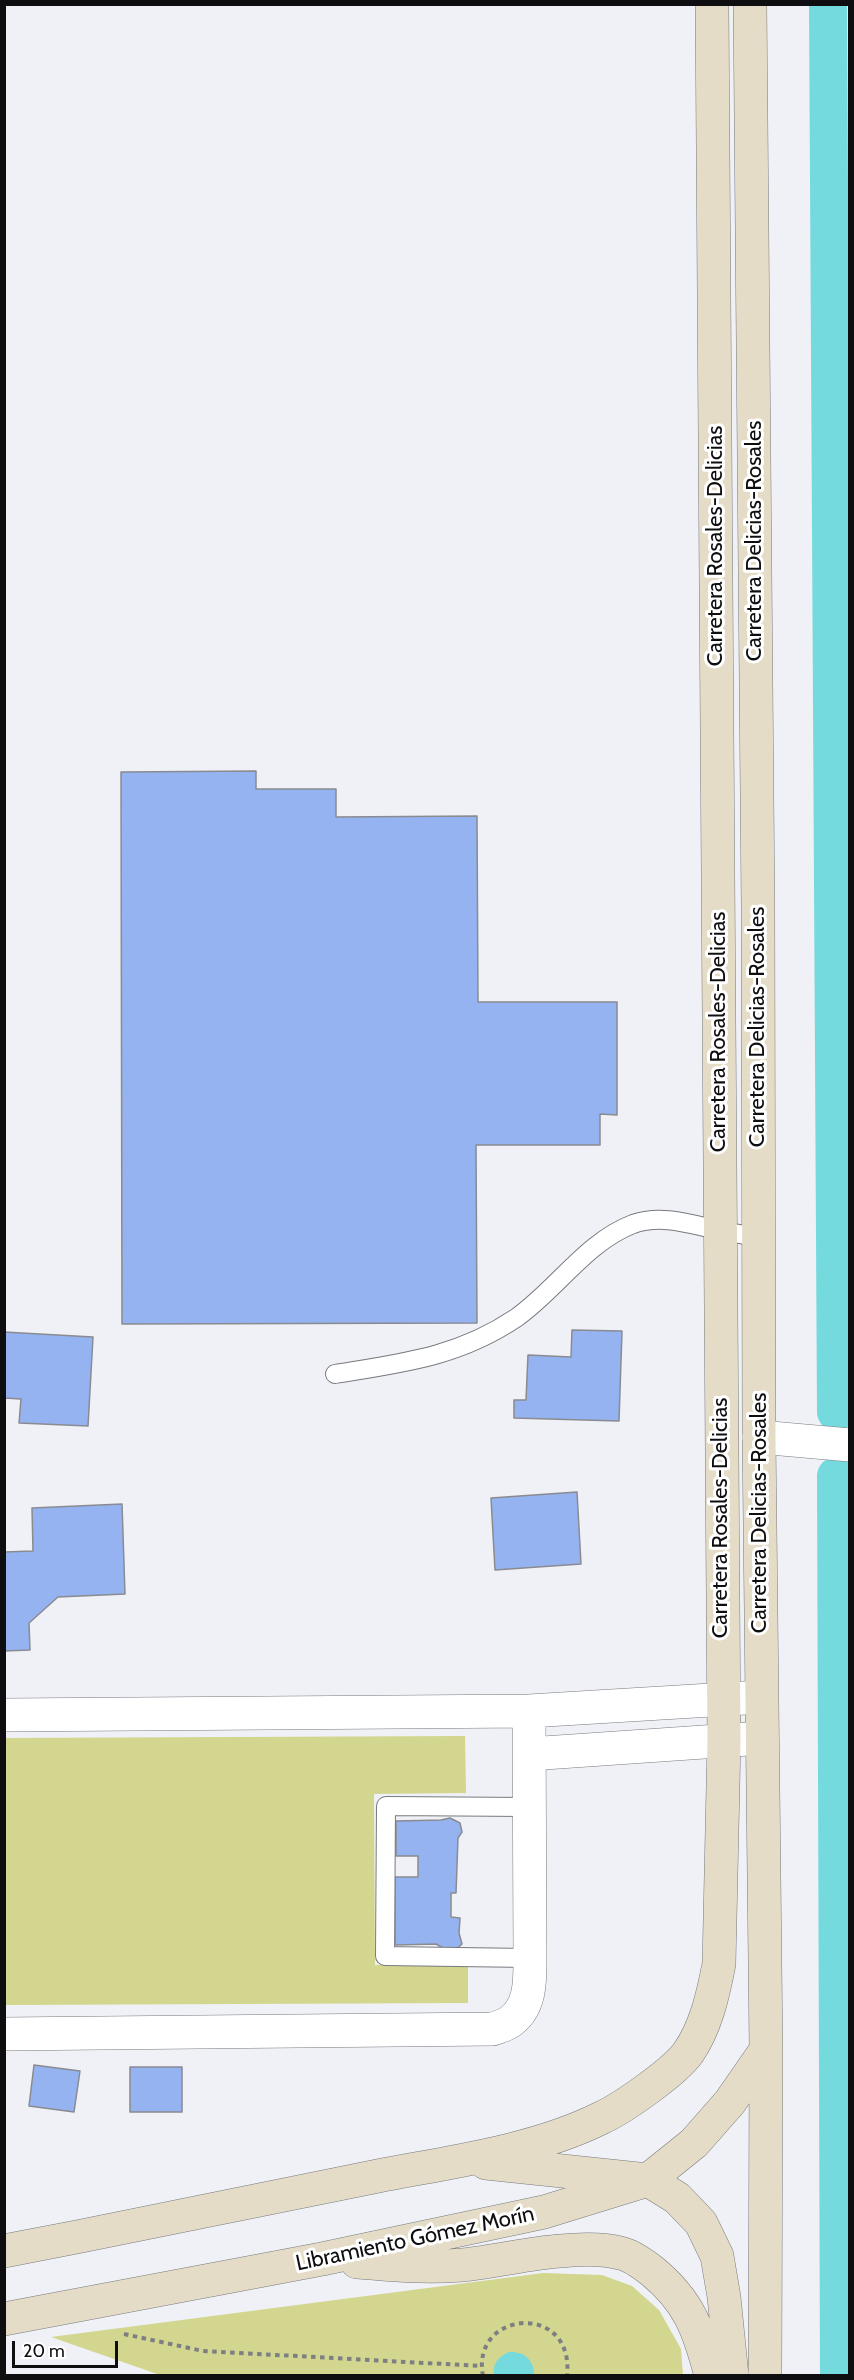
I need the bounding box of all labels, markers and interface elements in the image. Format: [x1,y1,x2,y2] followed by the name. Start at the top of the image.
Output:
[742,421,768,661] street label: Carretera Delicias-Rosales
[703,426,729,666] street label: Carretera Rosales-Delicias
[745,907,771,1147] street label: Carretera Delicias-Rosales
[706,912,732,1152] street label: Carretera Rosales-Delicias
[747,1393,773,1633] street label: Carretera Delicias-Rosales
[708,1398,734,1638] street label: Carretera Rosales-Delicias
[293,2201,537,2277] street label: Libramiento Gómez Morín
[15,2329,122,2367] scale bar
[23,2340,65,2362] text: 20 m

